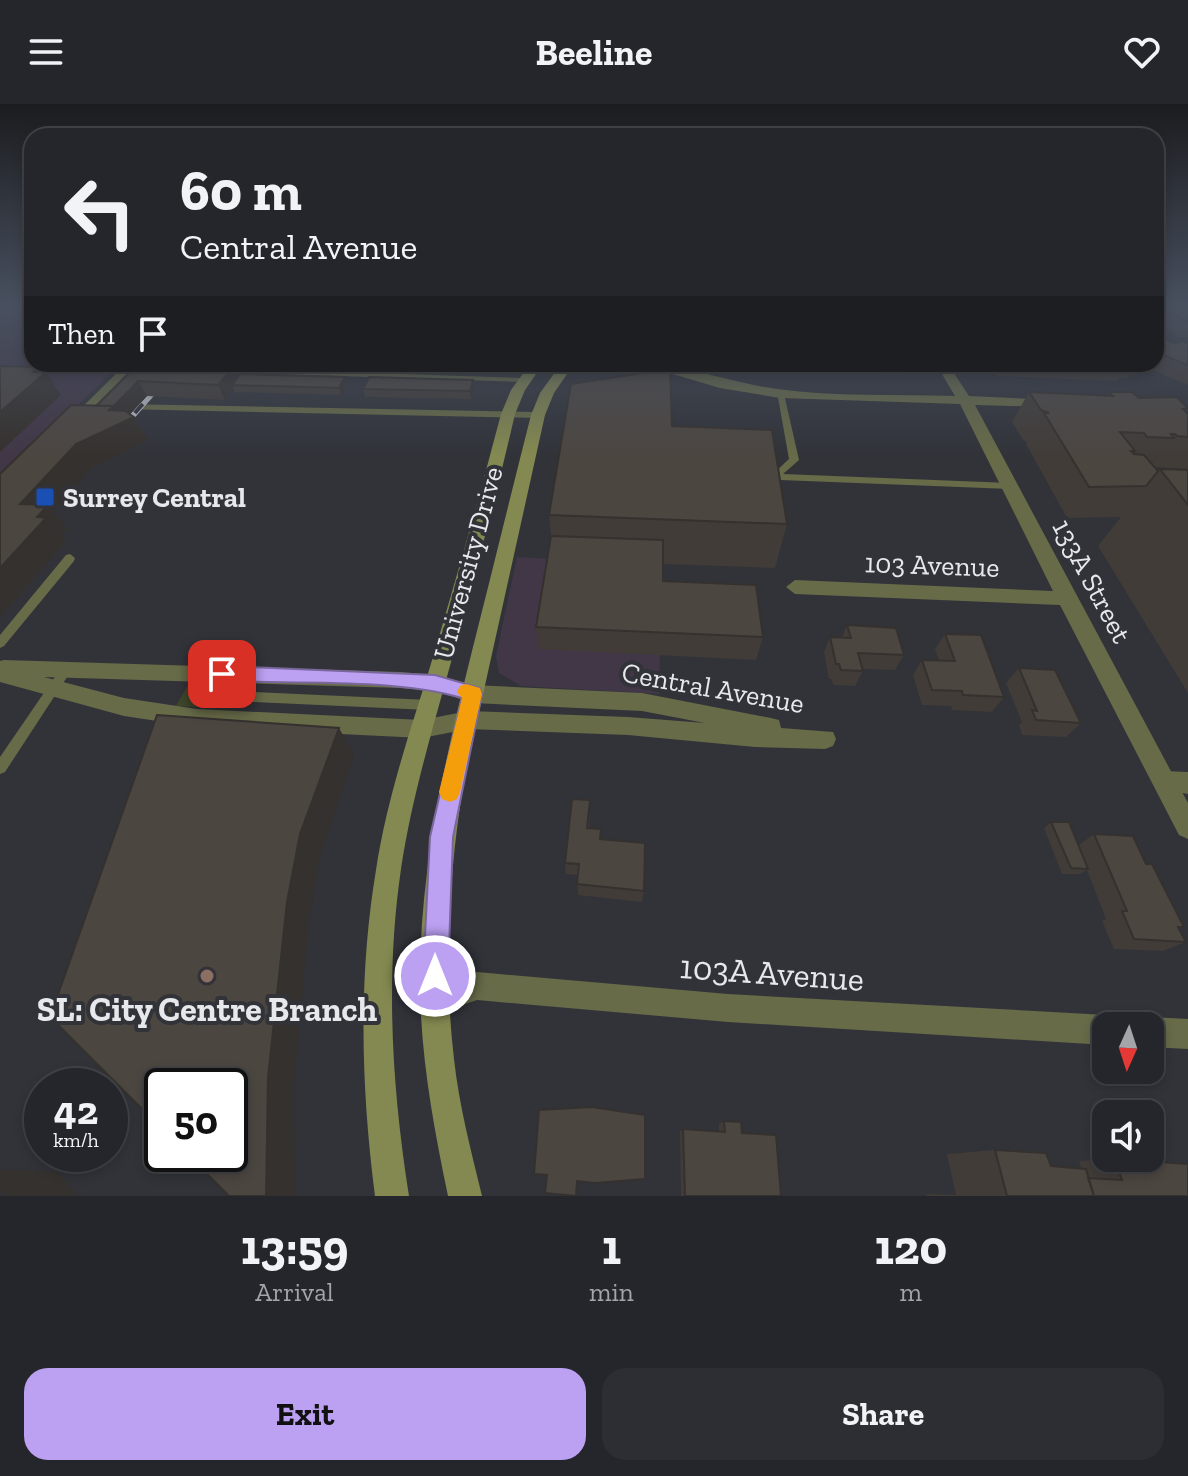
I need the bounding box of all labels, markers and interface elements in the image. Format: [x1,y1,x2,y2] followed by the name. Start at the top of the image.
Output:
[24,30,68,74] icon: menu
[1120,30,1164,74] icon: heart
[536,31,652,74] text: Beeline
[180,157,302,224] text: 60 m
[48,160,152,264] icon: left
[180,225,417,268] text: Central Avenue
[131,312,175,356] icon: arrive
[48,316,115,352] text: Then
[426,463,510,663] street label: University Drive
[63,481,246,514] place label: Surrey Central
[34,486,56,508] marker: Surrey Central
[1046,513,1139,649] street label: 133A Street
[864,546,1000,584] street label: 103 Avenue
[188,640,256,708] pin
[200,652,244,696] icon: arrive
[619,656,807,720] street label: Central Avenue
[393,934,477,1018] position arrow
[678,946,866,1000] street label: 103A Avenue
[198,967,216,985] marker: SL: City Centre Branch
[37,989,378,1030] place label: SL: City Centre Branch
[1092,1012,1164,1084] north arrow
[1092,1012,1164,1172] map controls
[144,1068,248,1172] speed limit sign: 50
[54,1086,98,1134] text: 42
[1092,1100,1164,1172] button: sound
[53,1128,99,1152] text: km/h
[241,1219,348,1276] text: 13:59
[602,1219,621,1276] text: 1
[874,1219,947,1276] text: 120
[255,1276,334,1308] text: Arrival
[589,1276,634,1308] text: min
[900,1276,922,1308] text: m
[24,1368,586,1460] button: Exit
[602,1368,1164,1460] button: Share

